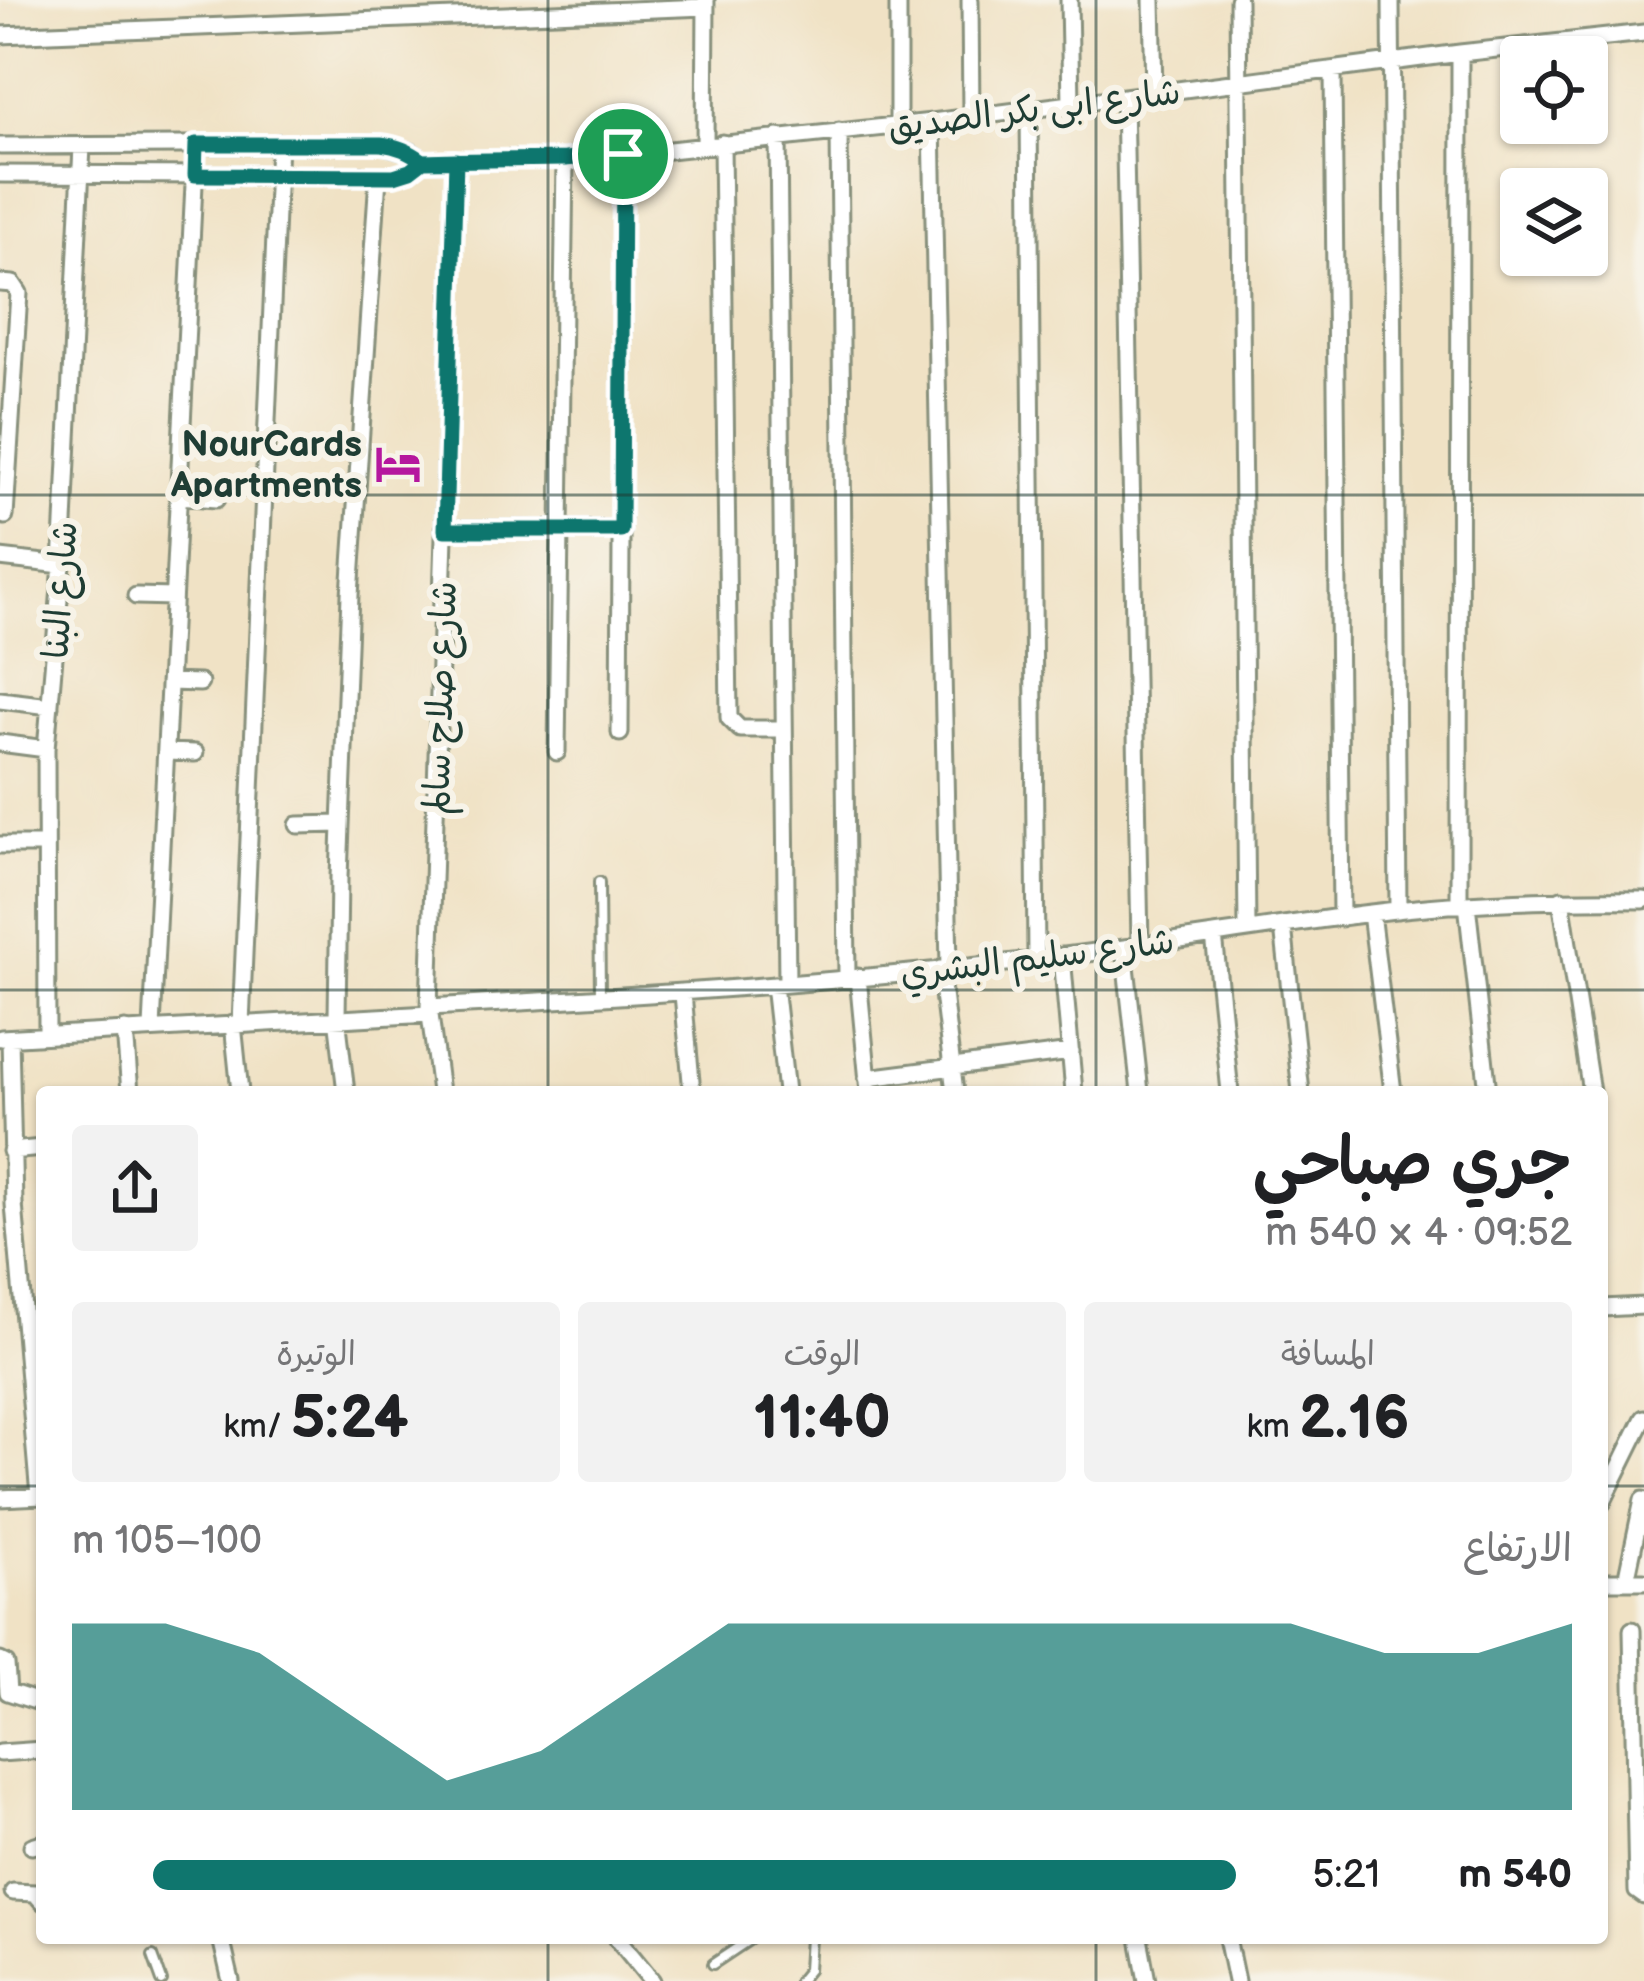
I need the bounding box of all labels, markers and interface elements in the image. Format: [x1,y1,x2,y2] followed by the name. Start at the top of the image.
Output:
[1500,36,1608,276] map controls
[1500,36,1608,144] button: locate
[886,71,1183,152] street label: شارع ابى بكر الصديق
[572,103,674,205] pin
[590,121,656,187] icon: arrive
[1500,168,1608,276] button: layers
[170,424,362,508] place label: NourCards Apartments
[373,439,423,489] hotel icon: NourCards Apartments
[35,520,90,661] street label: شارع البنا
[416,580,471,816] street label: شارع صلاح سالم
[898,920,1177,1001] street label: شارع سليم البشري
[72,1125,198,1251] button: share
[1252,1125,1572,1204] text: جري صباحي
[1265,1210,1572,1257] text: 09:52 · 4 × 540 m
[276,1335,356,1375] text: الوتيرة
[784,1335,861,1375] text: الوقت
[1281,1335,1375,1375] text: المسافة
[291,1383,409,1455] text: 5:24
[753,1383,891,1455] text: 11:40
[1299,1383,1410,1455] text: 2.16
[223,1407,291,1447] text: /km
[1246,1407,1299,1447] text: km
[72,1518,262,1565] text: 100–105 m
[1463,1526,1572,1573] text: الارتفاع
[1312,1852,1380,1899] text: 5:21
[1458,1852,1572,1899] text: 540 m

